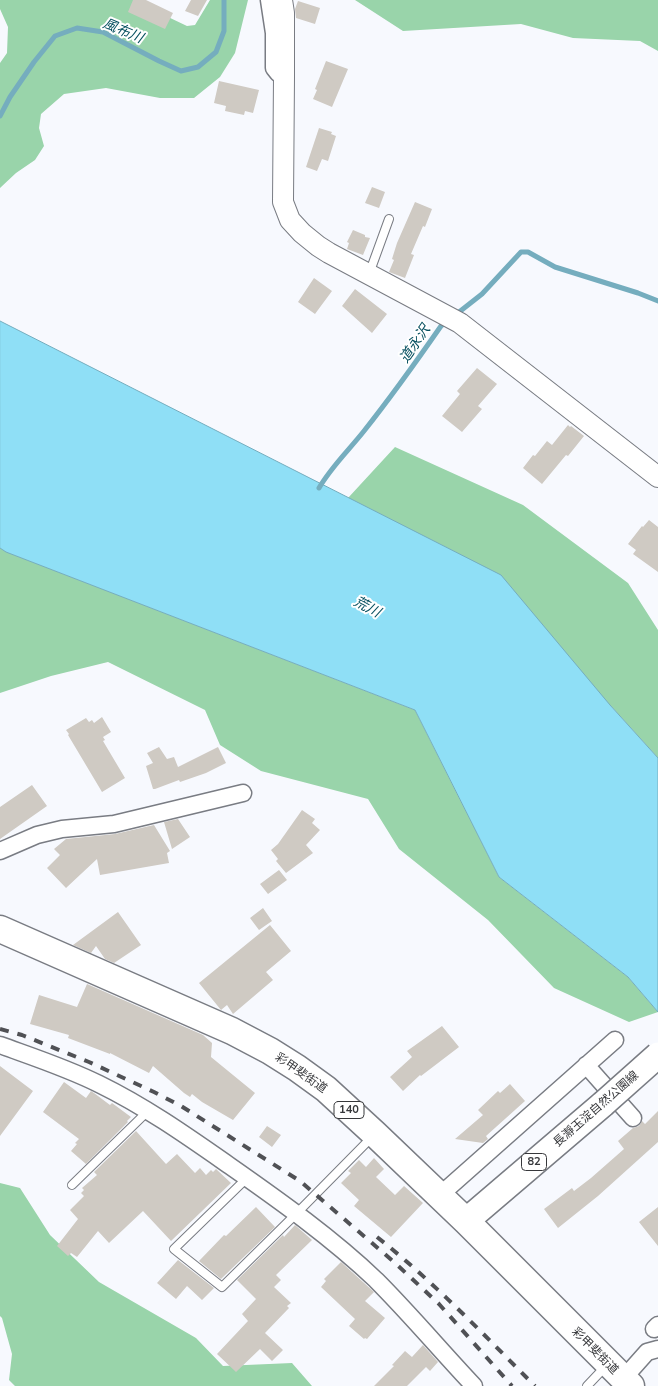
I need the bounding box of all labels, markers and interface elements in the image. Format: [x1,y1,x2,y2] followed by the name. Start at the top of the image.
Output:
[100,15,146,47] water label: 風布川
[396,322,434,366] water label: 道永沢
[351,593,383,621] water label: 荒川
[272,1050,330,1096] street label: 彩甲斐街道
[551,1068,641,1150] street label: 長瀞玉淀自然公園線
[334,1102,364,1118] road number: 140
[522,1154,546,1170] road number: 82
[569,1325,621,1377] street label: 彩甲斐街道

